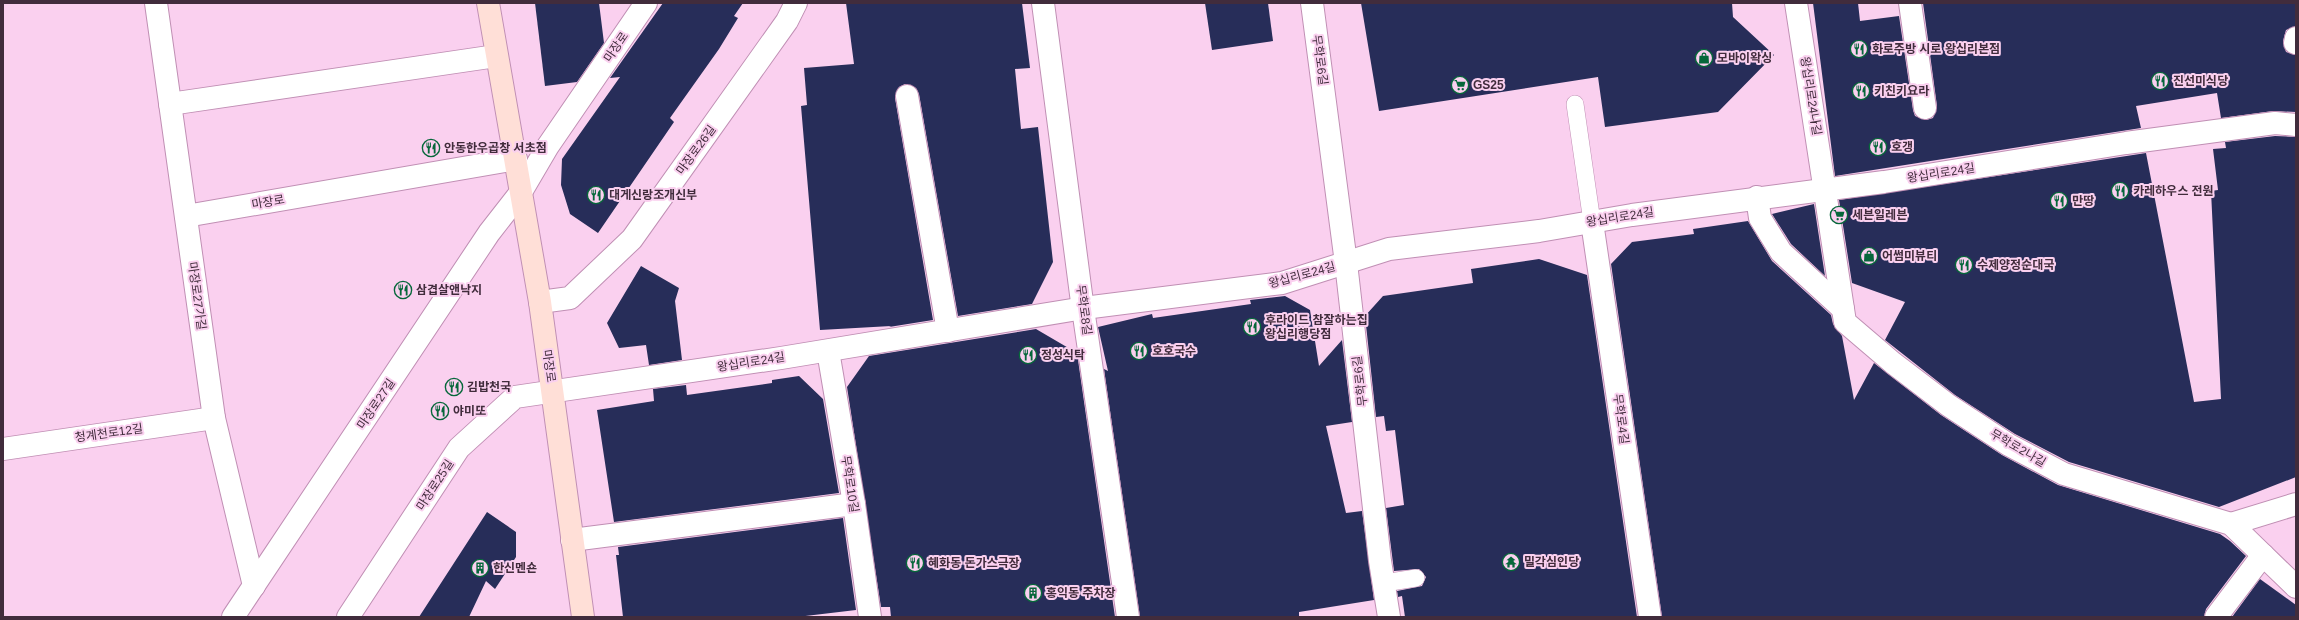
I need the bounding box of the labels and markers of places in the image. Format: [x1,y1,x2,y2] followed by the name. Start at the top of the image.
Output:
[1849,39,1869,59] restaurant icon: 화로주방 시로 왕십리본점
[1872,42,2000,56] place label: 화로주방 시로 왕십리본점
[1694,48,1714,68] shop icon: 모바이왁싱
[1717,51,1772,65] place label: 모바이왁싱
[2150,71,2170,91] restaurant icon: 진선미식당
[2173,74,2228,88] place label: 진선미식당
[1450,75,1470,95] supermarket icon: GS25
[1473,78,1504,92] place label: GS25
[1851,81,1871,101] restaurant icon: 키친키요라
[1874,84,1929,98] place label: 키친키요라
[1868,137,1888,157] restaurant icon: 호갱
[421,138,441,158] restaurant icon: 안동한우곱창 서초점
[1891,140,1913,154] place label: 호갱
[444,141,547,155] place label: 안동한우곱창 서초점
[2110,181,2130,201] restaurant icon: 카레하우스 전원
[2133,184,2214,198] place label: 카레하우스 전원
[586,185,606,205] restaurant icon: 대게신랑조개신부
[609,188,697,202] place label: 대게신랑조개신부
[2049,191,2069,211] restaurant icon: 만땅
[2072,194,2094,208] place label: 만땅
[1829,205,1849,225] supermarket icon: 세븐일레븐
[1852,208,1907,222] place label: 세븐일레븐
[1859,246,1879,266] shop icon: 어썸미뷰티
[1882,249,1937,263] place label: 어썸미뷰티
[1954,255,1974,275] restaurant icon: 수제양정순대국
[1977,258,2054,272] place label: 수제양정순대국
[393,280,413,300] restaurant icon: 삼겹살앤낙지
[416,283,482,297] place label: 삼겹살앤낙지
[1265,313,1368,341] place label: 후라이드 참잘하는집 왕십리행당점
[1242,317,1262,337] restaurant icon: 후라이드 참잘하는집 왕십리행당점
[1129,341,1149,361] restaurant icon: 호호국수
[1152,344,1196,358] place label: 호호국수
[1018,345,1038,365] restaurant icon: 정성식탁
[1041,348,1085,362] place label: 정성식탁
[444,377,464,397] restaurant icon: 김밥천국
[467,380,511,394] place label: 김밥천국
[430,401,450,421] restaurant icon: 야미또
[453,404,486,418] place label: 야미또
[1501,552,1521,572] temple icon: 밀각심인당
[905,553,925,573] restaurant icon: 혜화동 돈가스극장
[1524,555,1579,569] place label: 밀각심인당
[928,556,1020,570] place label: 혜화동 돈가스극장
[470,558,490,578] building icon: 한신멘숀
[493,561,537,575] place label: 한신멘숀
[1023,583,1043,603] building icon: 홍익동 주차장
[1046,586,1116,600] place label: 홍익동 주차장

